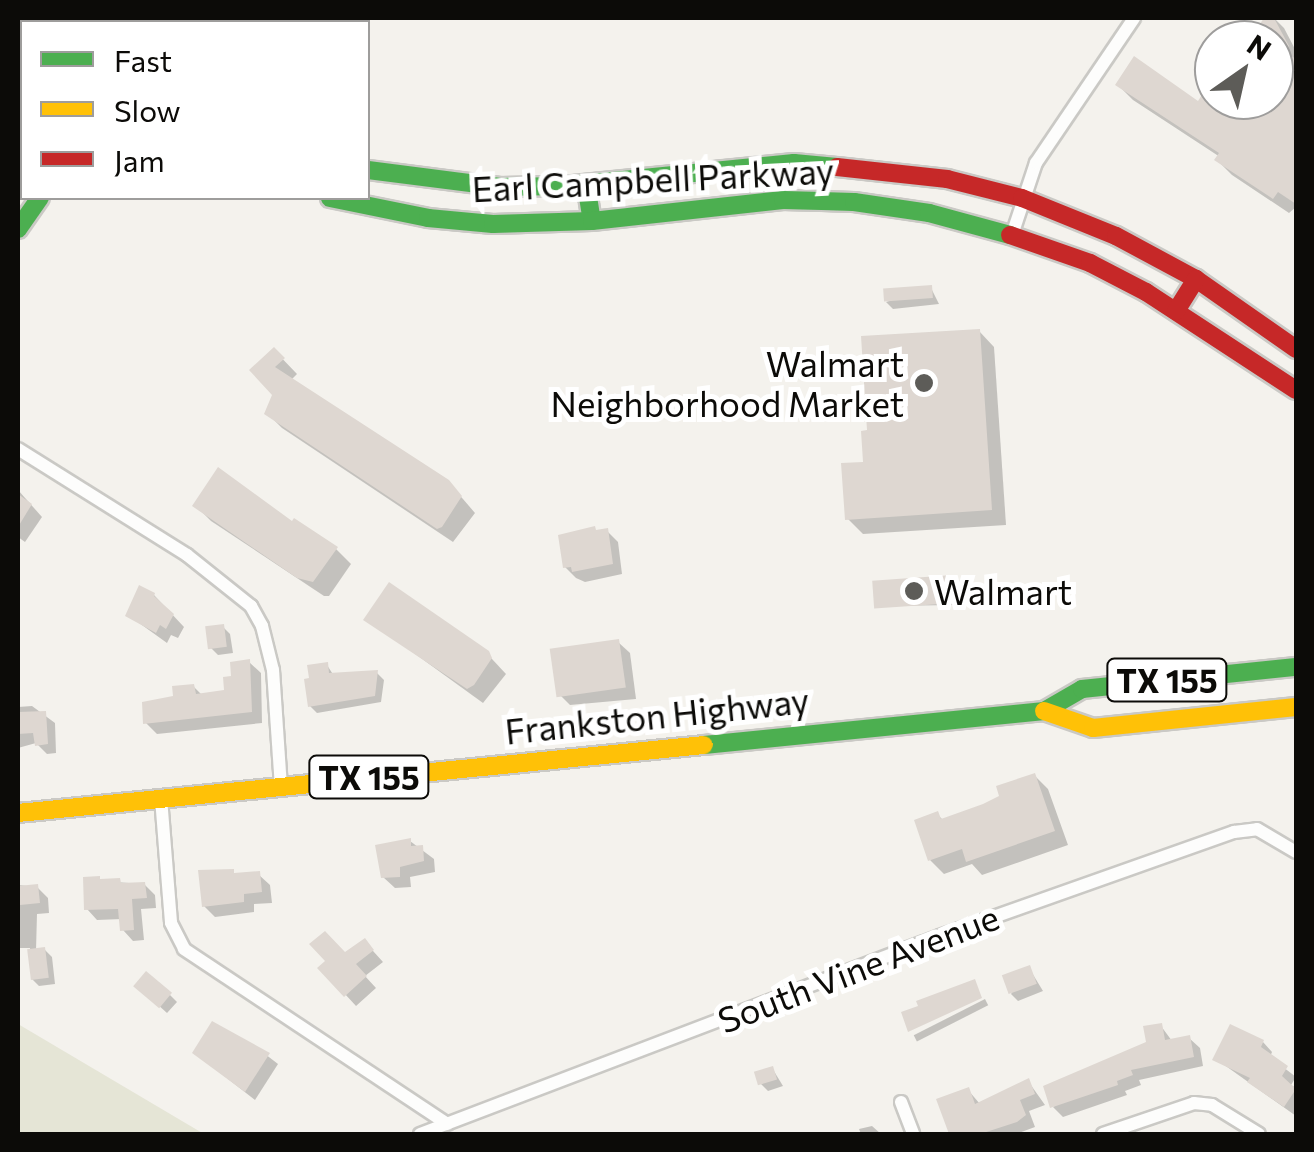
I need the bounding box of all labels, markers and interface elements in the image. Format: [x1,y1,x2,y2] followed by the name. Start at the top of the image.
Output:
[20,20,370,200] legend
[1194,20,1294,120] north arrow
[1241,27,1278,67] text: N
[114,41,172,78] text: Fast
[114,91,181,128] text: Slow
[114,141,165,178] text: Jam
[471,149,835,209] street label: Earl Campbell Parkway
[551,342,904,424] place label: Walmart Neighborhood Market
[913,372,935,394] marker: Walmart Neighborhood Market
[934,570,1072,612] place label: Walmart
[903,580,925,602] marker: Walmart
[1104,653,1230,707] road number: TX 155
[503,678,811,752] street label: Frankston Highway
[306,750,432,804] road number: TX 155
[712,895,1004,1041] street label: South Vine Avenue

